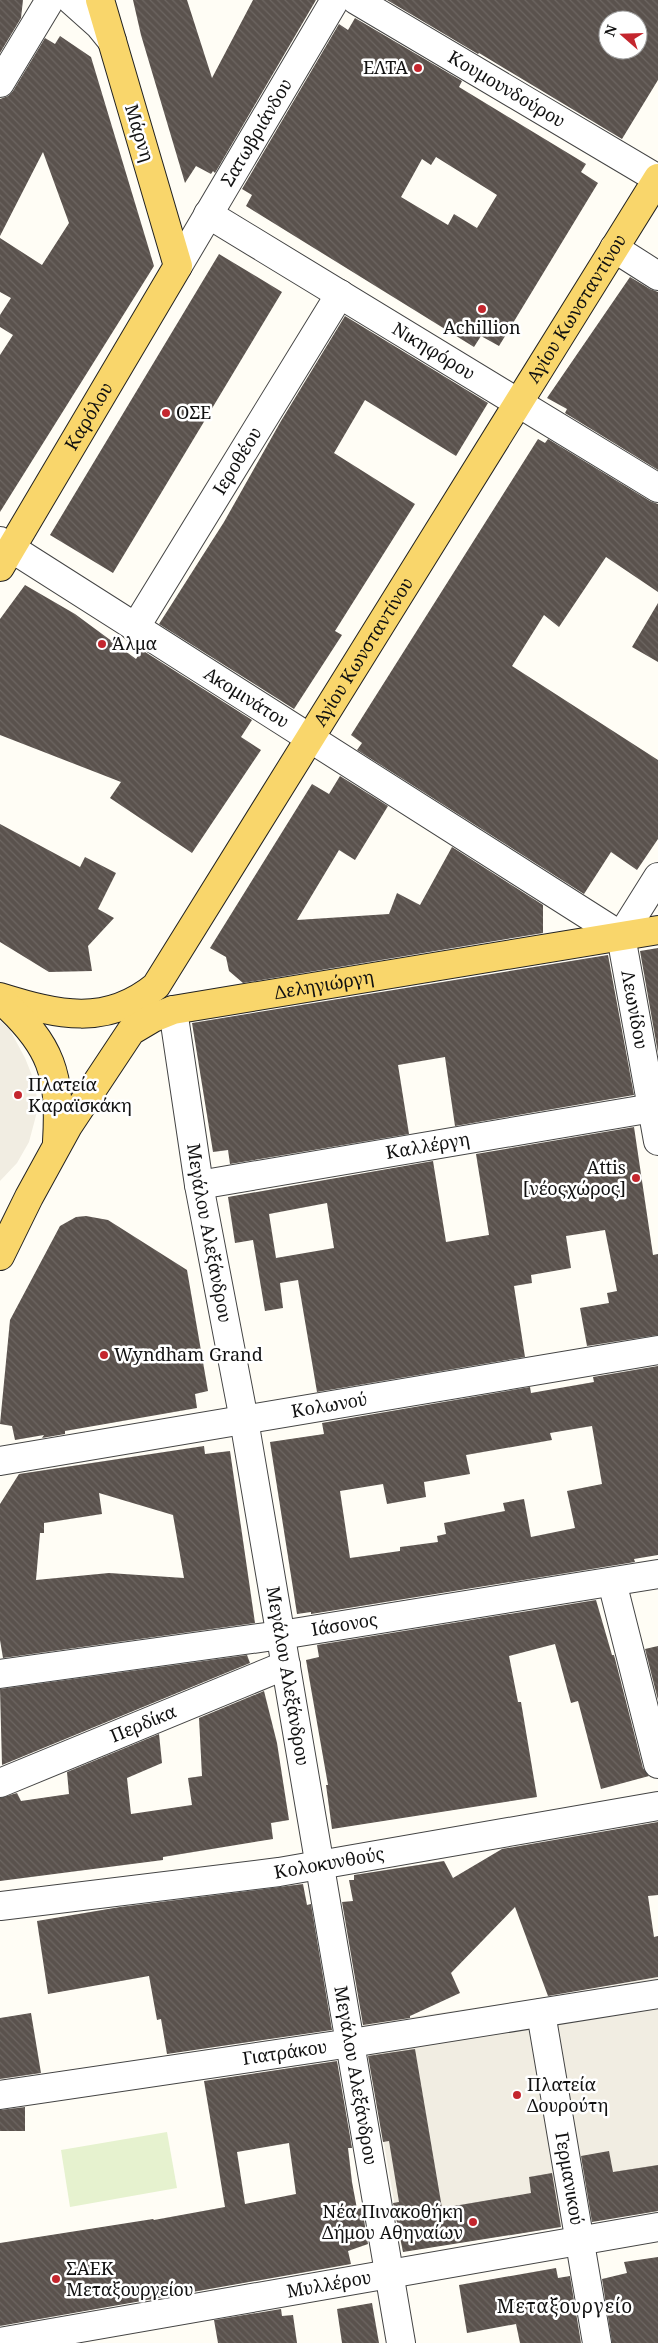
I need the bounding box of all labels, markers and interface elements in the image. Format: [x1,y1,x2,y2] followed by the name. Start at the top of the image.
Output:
[598,10,648,60] north arrow
[599,22,621,39] text: N
[444,44,570,132] street label: Κουμουνδούρου
[363,55,408,79] place label: ΕΛΤΑ
[412,62,424,74] marker: ΕΛΤΑ
[215,74,297,190] street label: Σατωβριάνδου
[120,101,160,164] street label: Μάρνη
[521,229,631,387] street label: Αγίου Κωνσταντίνου
[476,303,488,315] marker: Achillion
[443,315,521,339] place label: Achillion
[388,316,480,385] street label: Νικηφόρου
[59,377,118,454] street label: Καρόλου
[176,400,211,424] place label: ΟΣΕ
[160,407,172,419] marker: ΟΣΕ
[207,422,267,499] street label: Ιεροθέου
[307,572,418,730] street label: Αγίου Κωνσταντίνου
[112,631,158,655] place label: Άλμα
[96,638,108,650] marker: Άλμα
[200,661,294,733] street label: Ακομινάτου
[273,964,375,1004] street label: Δεληγιώργη
[616,968,654,1051] street label: Λεωνίδου
[28,1072,132,1117] place label: Πλατεία Καραϊσκάκη
[12,1089,24,1101] marker: Πλατεία Καραϊσκάκη
[384,1126,471,1164] street label: Καλλέργη
[182,1142,238,1324] street label: Μεγάλου Αλεξάνδρου
[523,1155,626,1200] place label: Attis [νέοςχώρος]
[630,1172,642,1184] marker: Attis [νέοςχώρος]
[114,1342,263,1366] place label: Wyndham Grand
[98,1349,110,1361] marker: Wyndham Grand
[289,1386,369,1423] street label: Κολωνού
[261,1584,316,1767] street label: Μεγάλου Αλεξάνδρου
[309,1607,380,1641] street label: Ιάσονος
[106,1698,180,1747] street label: Περδίκα
[272,1841,386,1884] street label: Κολοκυνθούς
[329,1984,384,2167] street label: Μεγάλου Αλεξάνδρου
[241,2034,329,2070] street label: Γιατράκου
[527,2072,608,2117] place label: Πλατεία Δουρούτη
[511,2089,523,2101] marker: Πλατεία Δουρούτη
[550,2130,590,2227] street label: Γερμανικού
[322,2199,463,2244] place label: Νέα Πινακοθήκη Δήμου Αθηναίων
[467,2216,479,2228] marker: Νέα Πινακοθήκη Δήμου Αθηναίων
[66,2256,194,2301] place label: ΣΑΕΚ Μεταξουργείου
[285,2264,373,2303] street label: Μυλλέρου
[50,2273,62,2285] marker: ΣΑΕΚ Μεταξουργείου
[497,2293,633,2319] district label: Μεταξουργείο

